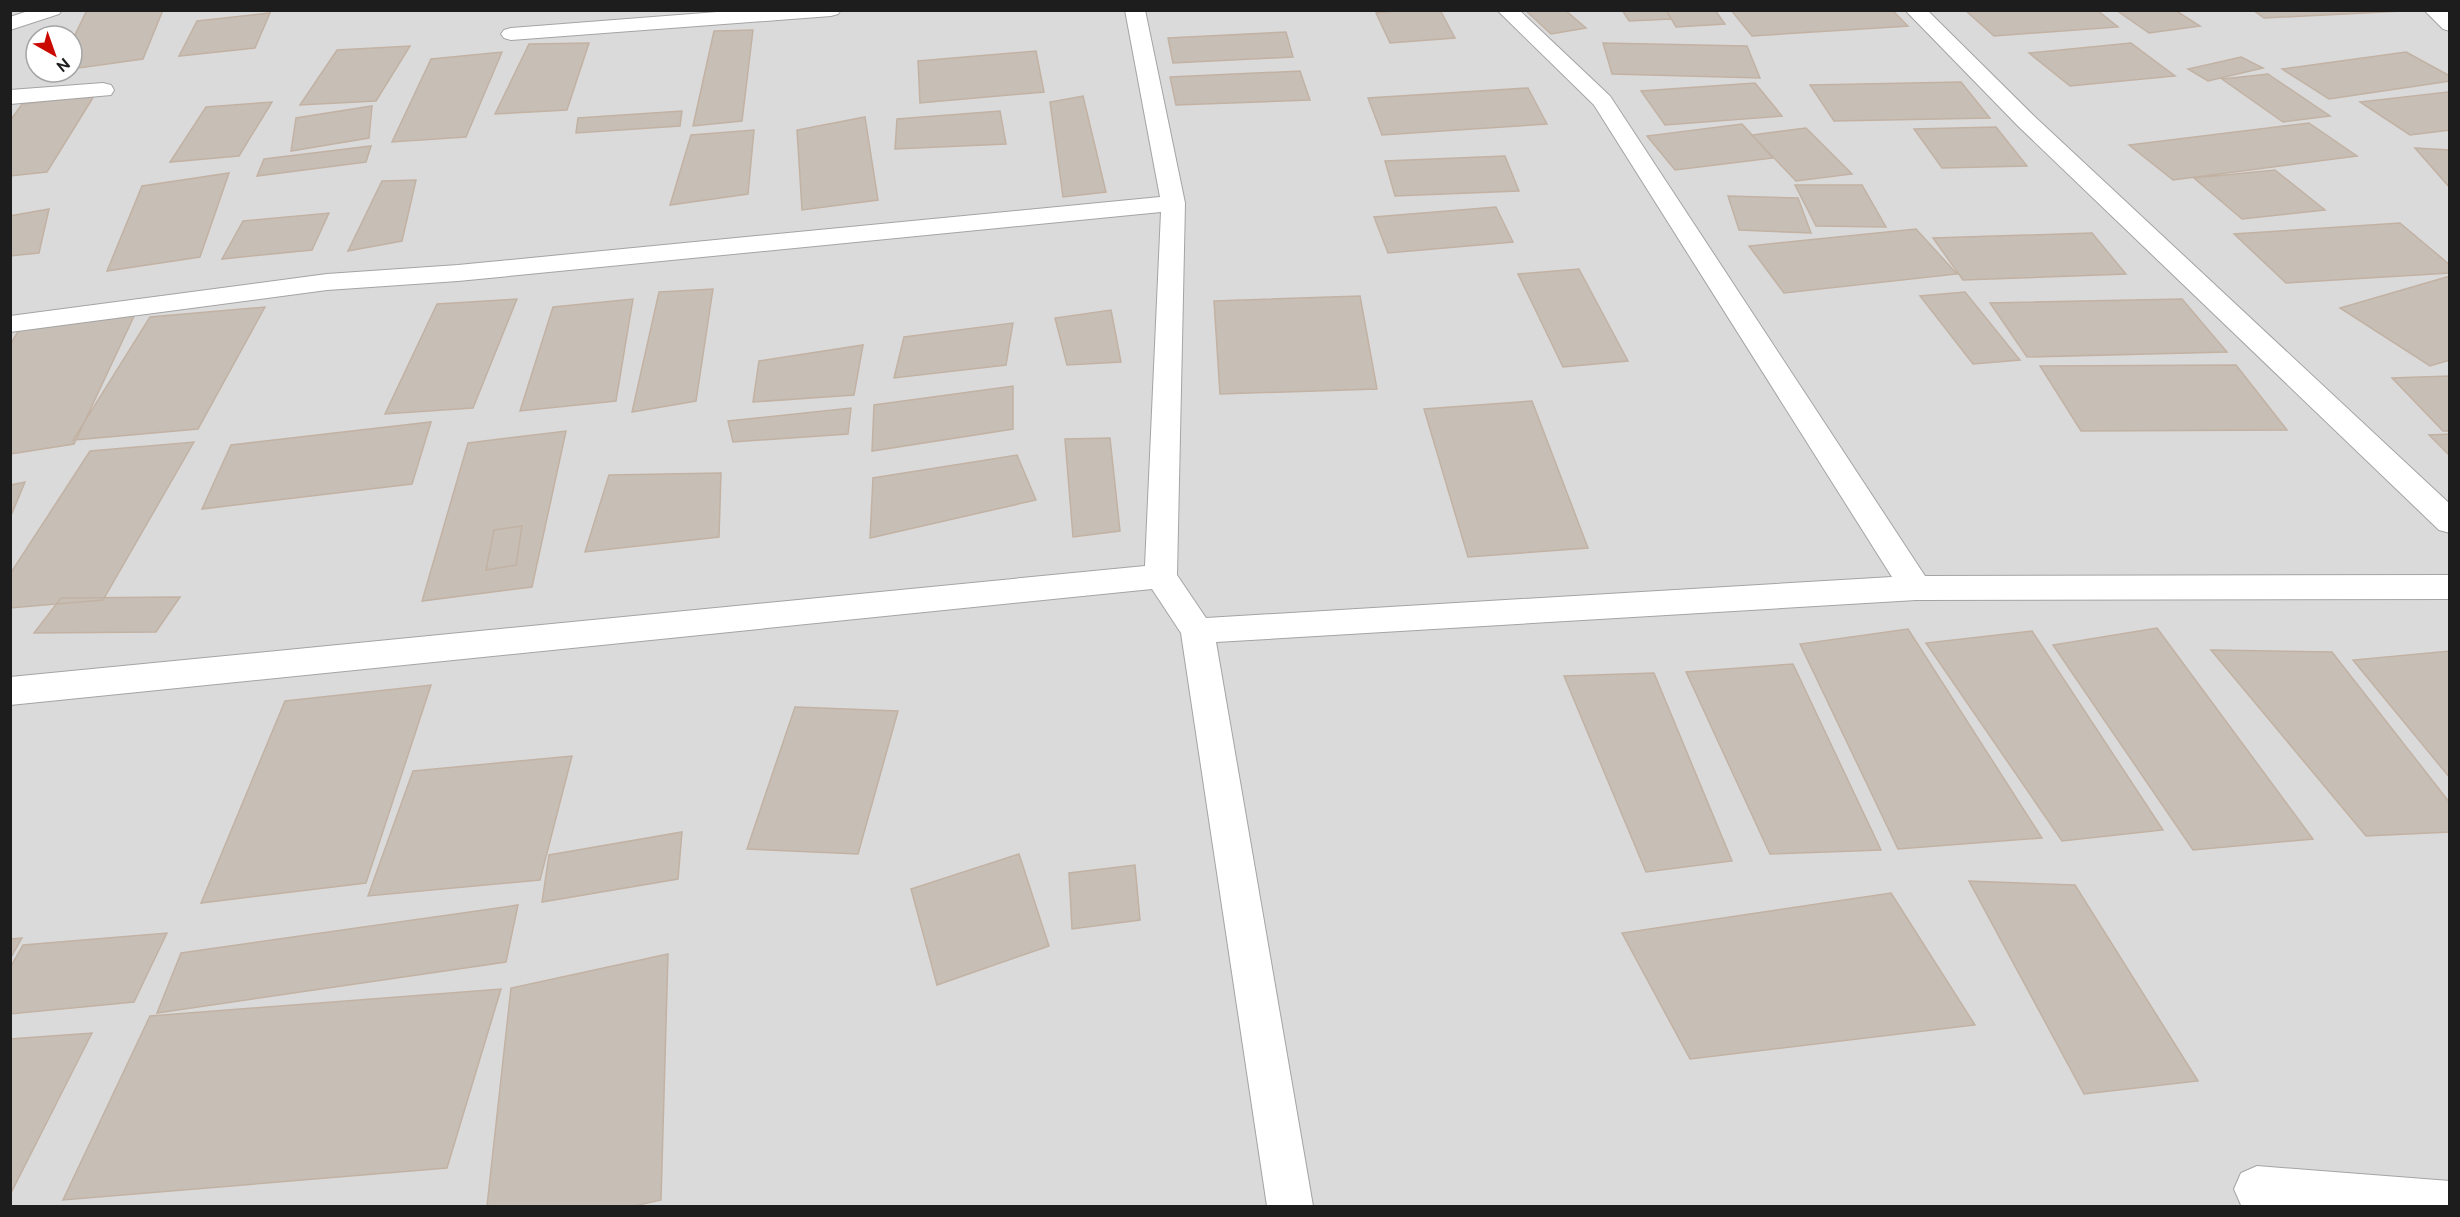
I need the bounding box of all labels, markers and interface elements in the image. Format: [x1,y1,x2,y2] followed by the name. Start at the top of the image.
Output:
[24,24,84,84] north arrow
[53,55,74,76] text: N

